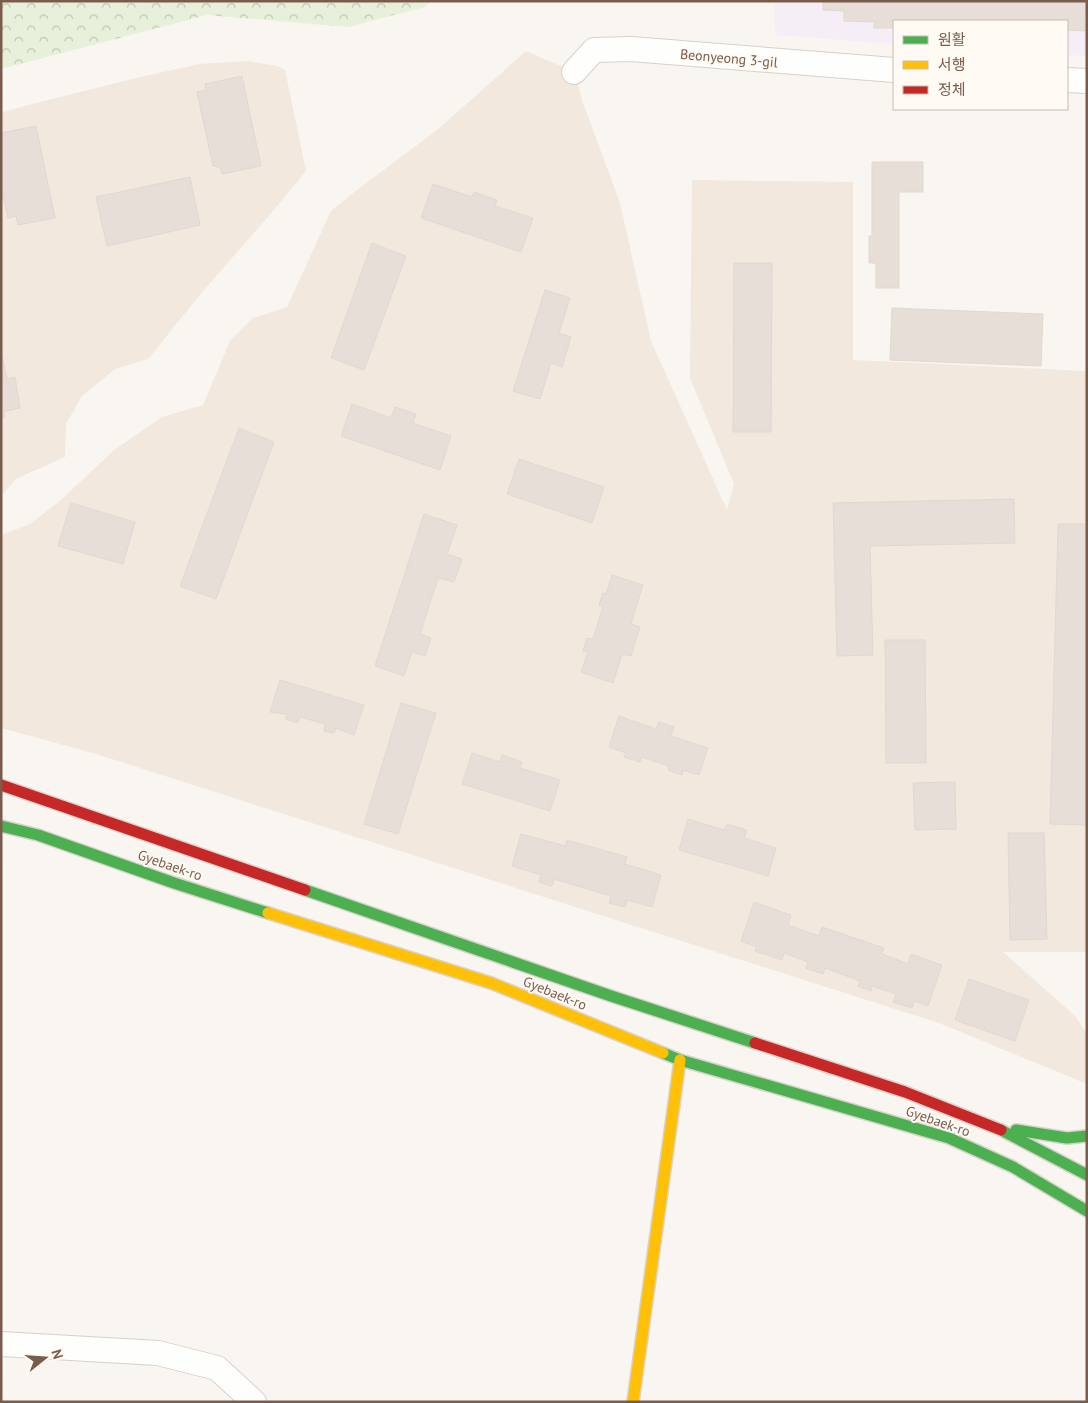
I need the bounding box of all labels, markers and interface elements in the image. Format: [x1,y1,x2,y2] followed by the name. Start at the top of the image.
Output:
[893,20,1068,110] legend
[938,30,966,49] text: 원활
[679,45,779,71] street label: Beonyeong 3-gil
[938,55,966,74] text: 서행
[938,80,966,99] text: 정체
[135,846,205,884] street label: Gyebaek-ro
[521,972,589,1014] street label: Gyebaek-ro
[903,1102,973,1140] street label: Gyebaek-ro
[20,1333,70,1383] north arrow
[47,1347,67,1361] text: N

